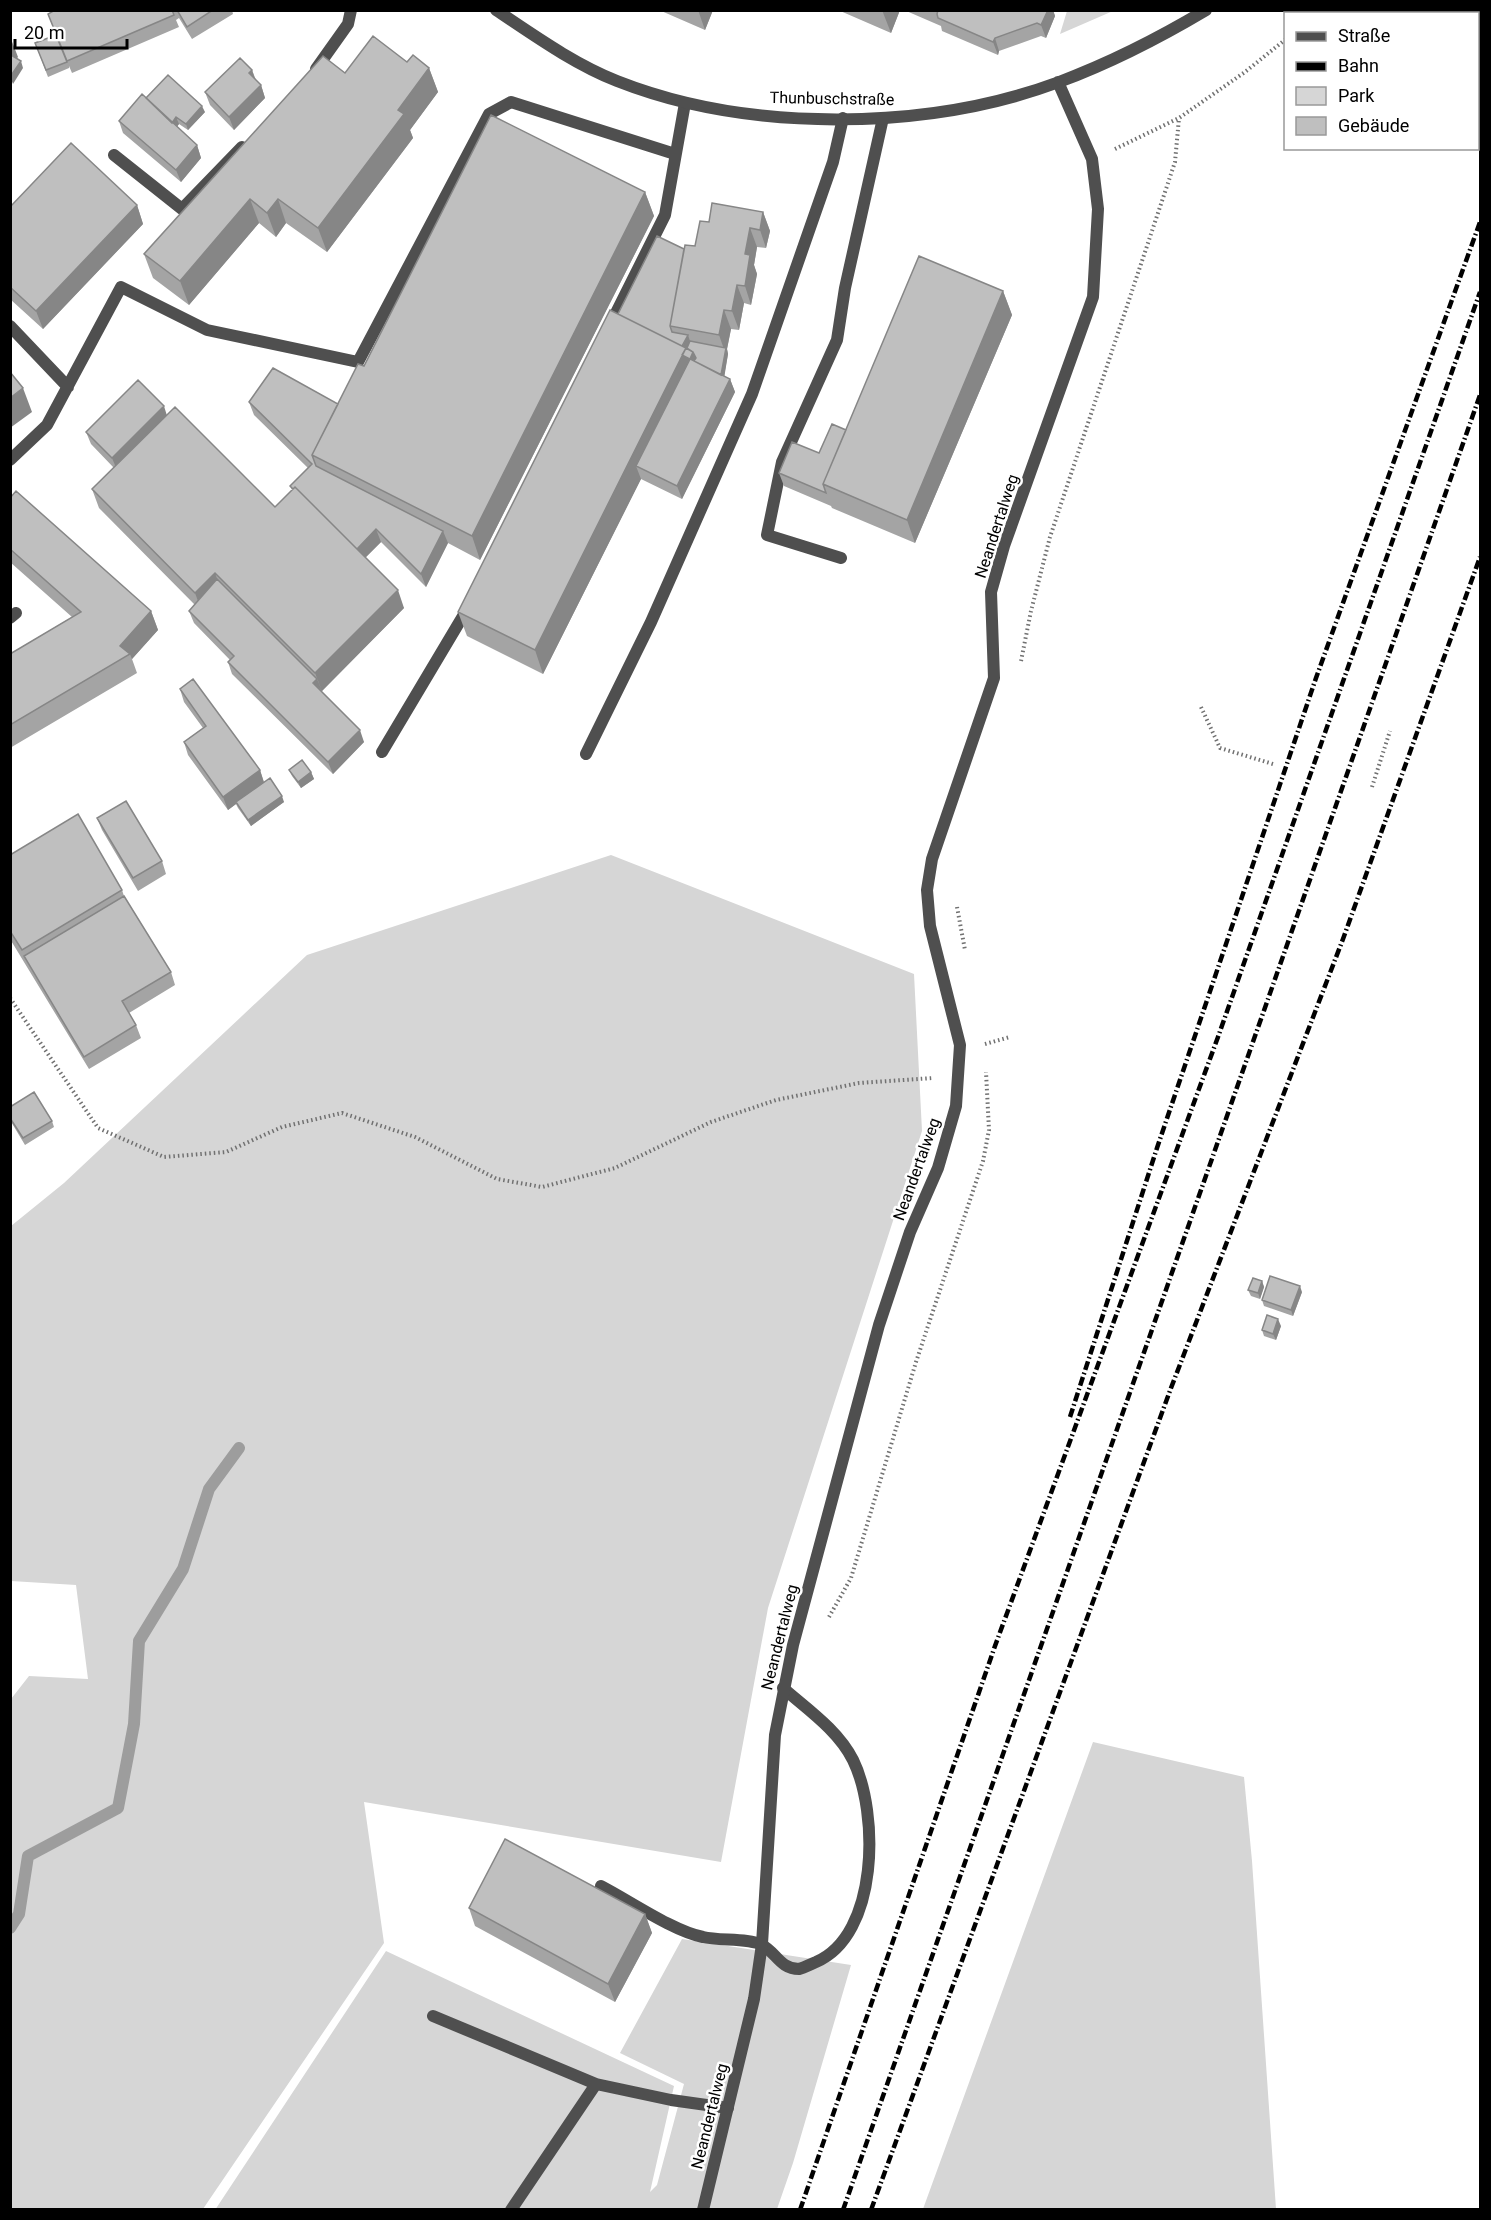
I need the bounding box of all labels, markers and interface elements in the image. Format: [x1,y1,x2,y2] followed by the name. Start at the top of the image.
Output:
[15,12,128,50] scale bar
[1284,12,1479,150] legend
[24,22,64,43] text: 20 m
[1338,25,1390,46] text: Straße
[1338,55,1379,76] text: Bahn
[1338,85,1375,106] text: Park
[770,88,894,109] street label: Thunbuschstraße
[1338,115,1409,136] text: Gebäude
[971,472,1022,580] street label: Neandertalweg
[889,1115,944,1223] street label: Neandertalweg
[757,1582,802,1692] street label: Neandertalweg
[687,2061,732,2171] street label: Neandertalweg

